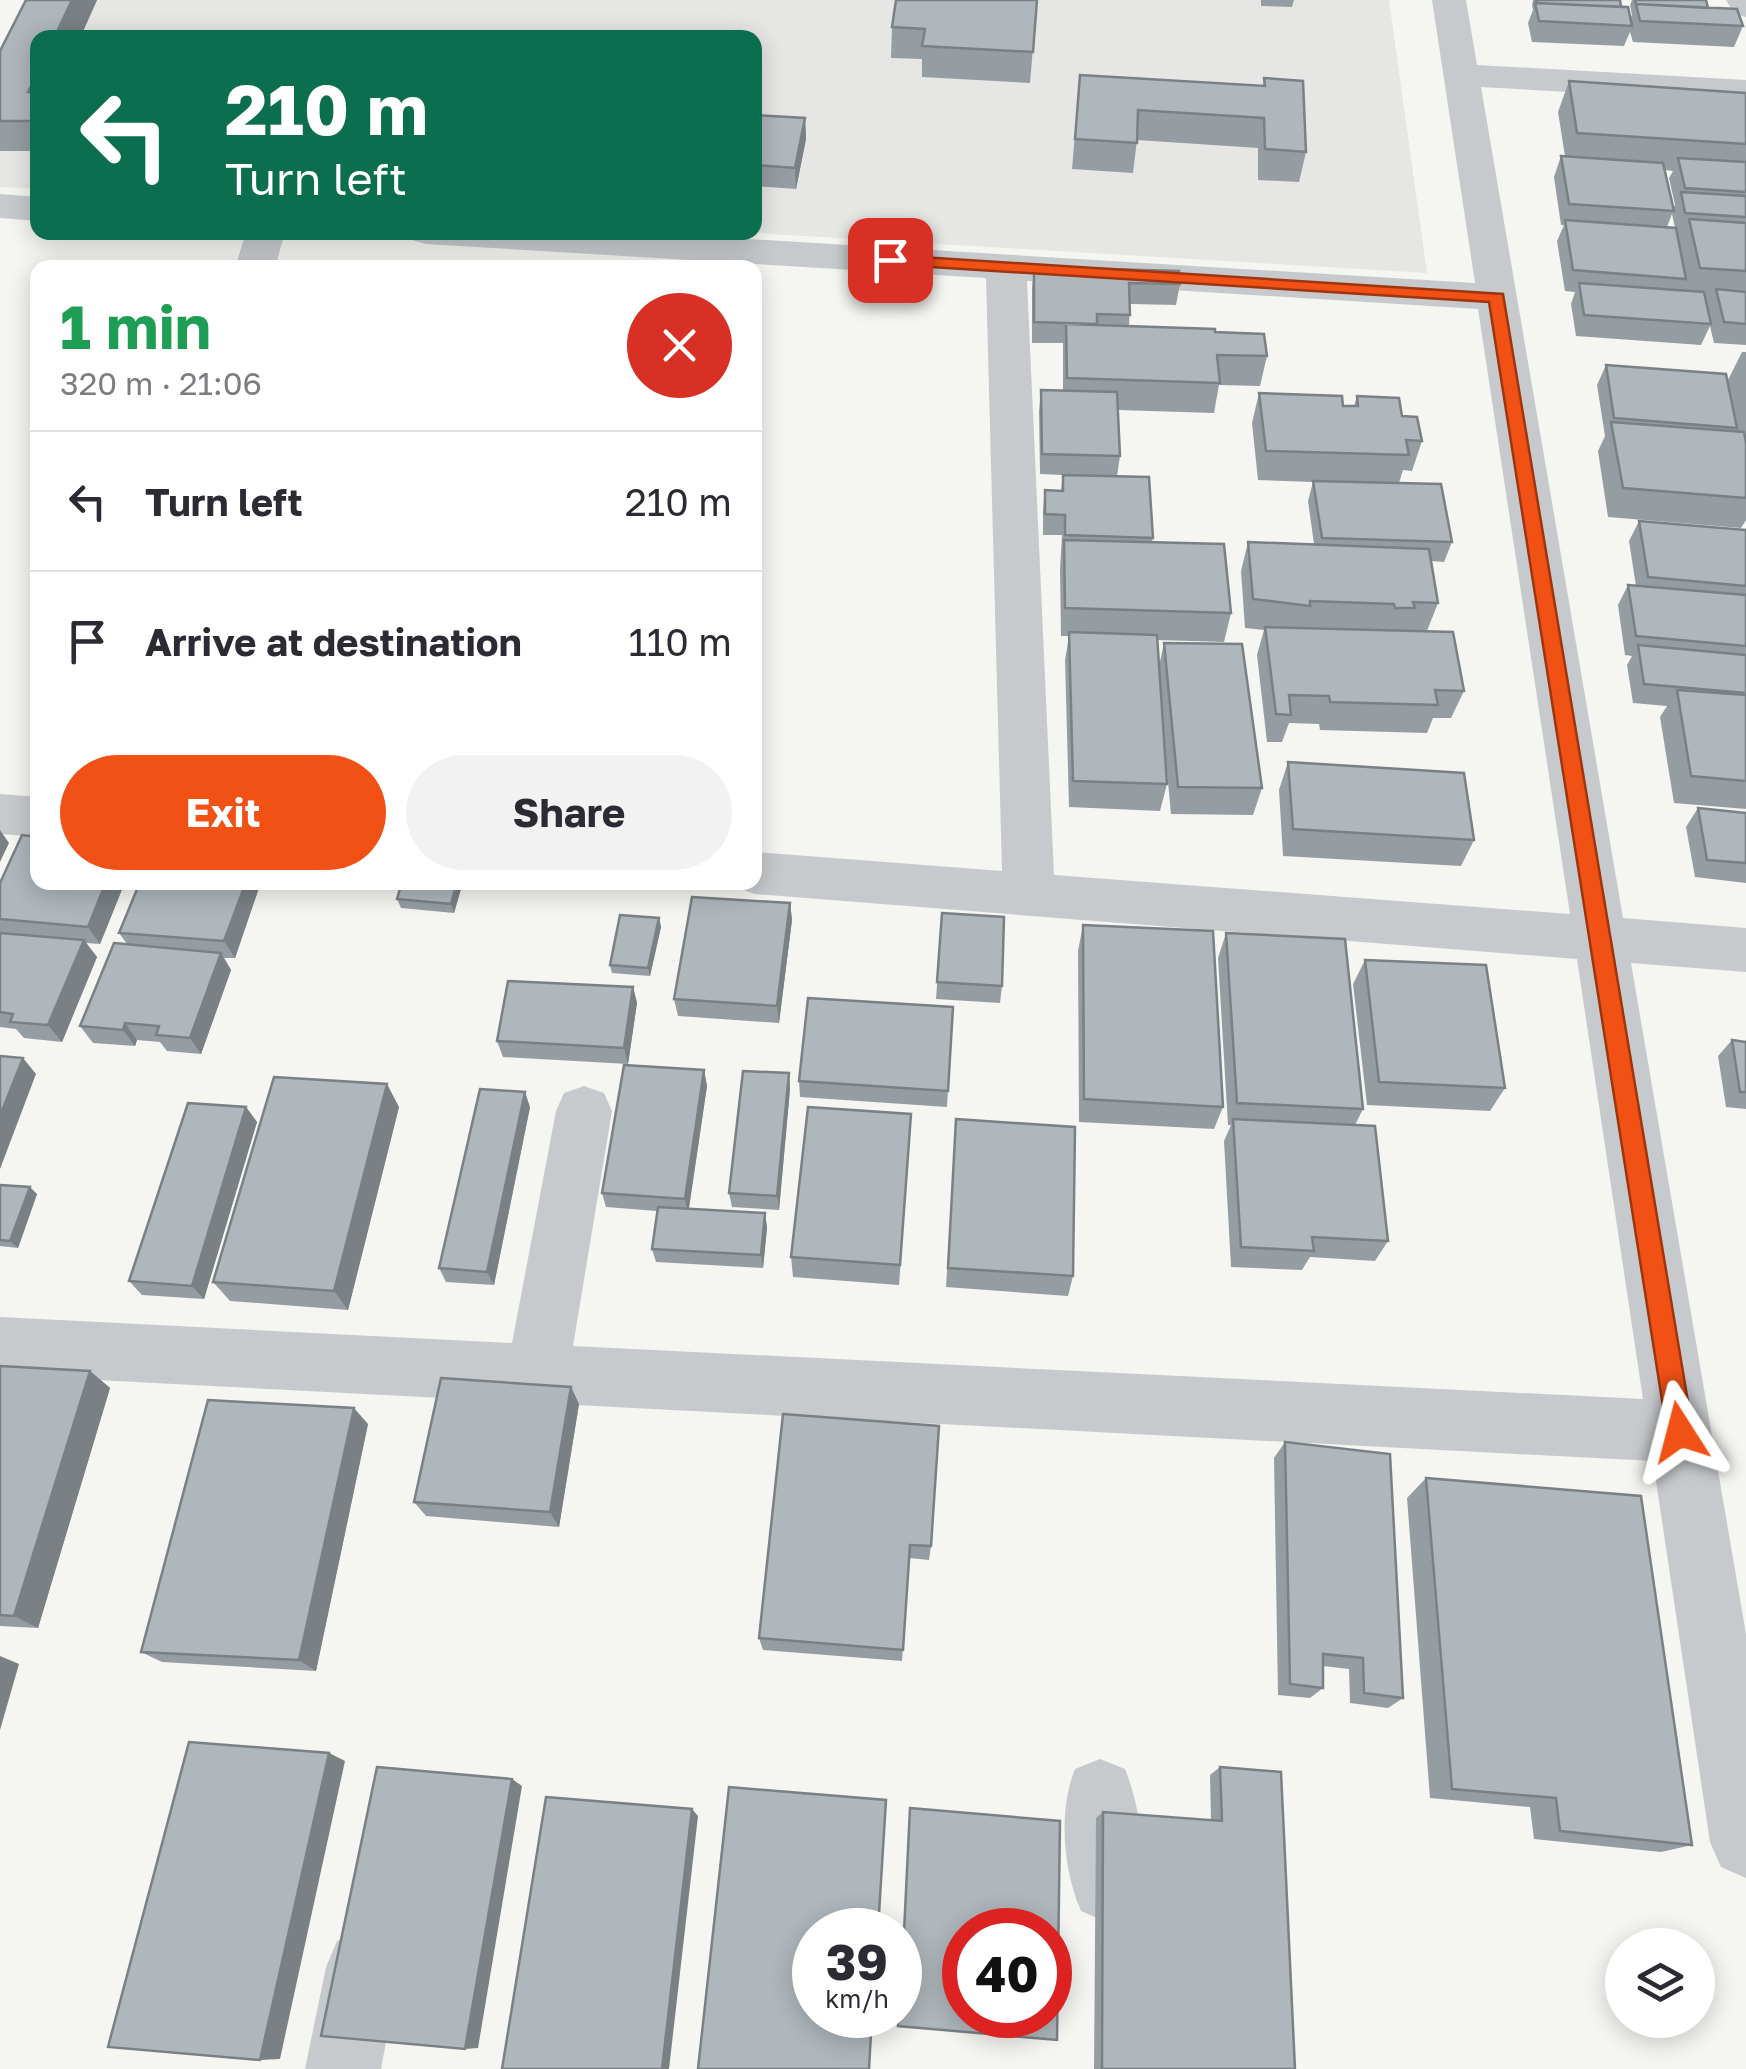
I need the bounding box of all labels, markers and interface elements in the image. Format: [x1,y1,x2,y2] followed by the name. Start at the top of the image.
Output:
[225,66,428,150] text: 210 m
[60,70,190,200] icon: left
[225,151,407,205] text: Turn left
[848,218,933,303] pin
[863,233,918,288] icon: arrive
[60,290,211,362] text: 1 min
[627,293,732,398] button: close
[60,364,262,402] text: 320 m · 21:06
[60,474,115,529] icon: left
[145,479,303,524] text: Turn left
[625,479,732,524] text: 210 m
[60,614,115,669] icon: arrive
[145,619,522,664] text: Arrive at destination
[628,619,732,664] text: 110 m
[60,755,386,870] button: Exit
[406,755,732,870] button: Share
[1628,1380,1732,1484] position arrow
[942,1908,1072,2038] speed limit sign: 40
[1605,1928,1715,2038] map controls
[1605,1928,1715,2038] button: layers
[826,1931,888,1991] text: 39
[825,1983,889,2014] text: km/h

